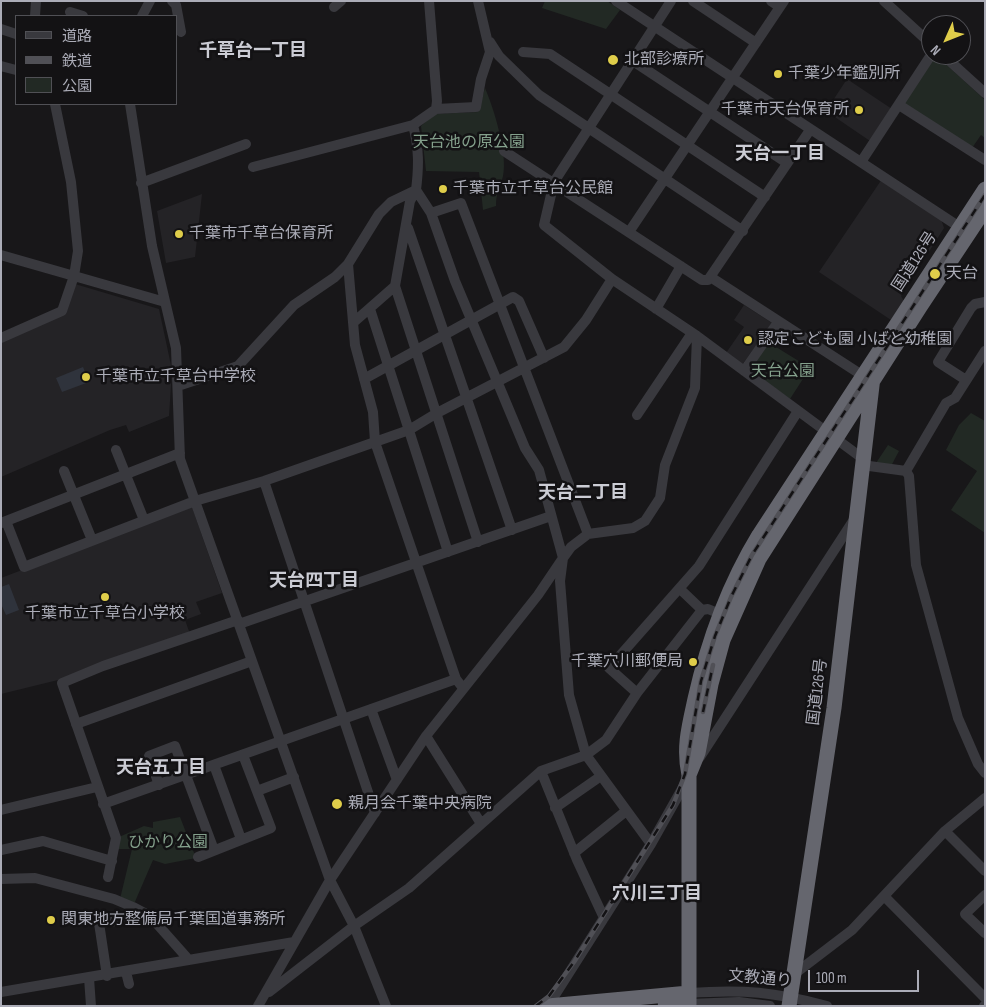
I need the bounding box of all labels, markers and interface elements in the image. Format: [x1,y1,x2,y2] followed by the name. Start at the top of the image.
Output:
[15,15,178,105] legend
[921,15,971,65] north arrow
[62,27,92,46] text: 道路
[199,40,307,62] district label: 千草台一丁目
[927,41,944,59] text: N
[624,50,704,70] place label: 北部診療所
[62,52,92,71] text: 鉄道
[606,53,620,67] marker: 北部診療所
[788,64,900,84] place label: 千葉少年鑑別所
[772,68,784,80] marker: 千葉少年鑑別所
[62,77,92,96] text: 公園
[721,100,849,120] place label: 千葉市天台保育所
[853,104,865,116] marker: 千葉市天台保育所
[413,133,525,153] park label: 天台池の原公園
[735,143,825,165] district label: 天台一丁目
[453,179,613,199] place label: 千葉市立千草台公民館
[437,183,449,195] marker: 千葉市立千草台公民館
[189,224,333,244] place label: 千葉市千草台保育所
[173,228,185,240] marker: 千葉市千草台保育所
[889,229,941,295] street label: 国道126号
[946,264,978,284] place label: 天台
[928,267,942,281] marker: 天台
[758,330,953,350] place label: 認定こども園 小ばと幼稚園
[742,334,754,346] marker: 認定こども園 小ばと幼稚園
[751,362,815,382] park label: 天台公園
[96,367,256,387] place label: 千葉市立千草台中学校
[80,371,92,383] marker: 千葉市立千草台中学校
[538,482,628,504] district label: 天台二丁目
[269,570,359,592] district label: 天台四丁目
[99,591,111,603] marker: 千葉市立千草台小学校
[25,604,185,624] place label: 千葉市立千草台小学校
[571,652,683,672] place label: 千葉穴川郵便局
[687,656,699,668] marker: 千葉穴川郵便局
[804,657,832,727] street label: 国道126号
[116,757,206,779] district label: 天台五丁目
[348,794,492,814] place label: 親月会千葉中央病院
[330,797,344,811] marker: 親月会千葉中央病院
[128,833,208,853] park label: ひかり公園
[612,883,702,905] district label: 穴川三丁目
[61,910,285,930] place label: 関東地方整備局千葉国道事務所
[45,914,57,926] marker: 関東地方整備局千葉国道事務所
[811,960,922,992] scale bar
[727,967,793,991] street label: 文教通り
[816,969,847,988] text: 100 m

